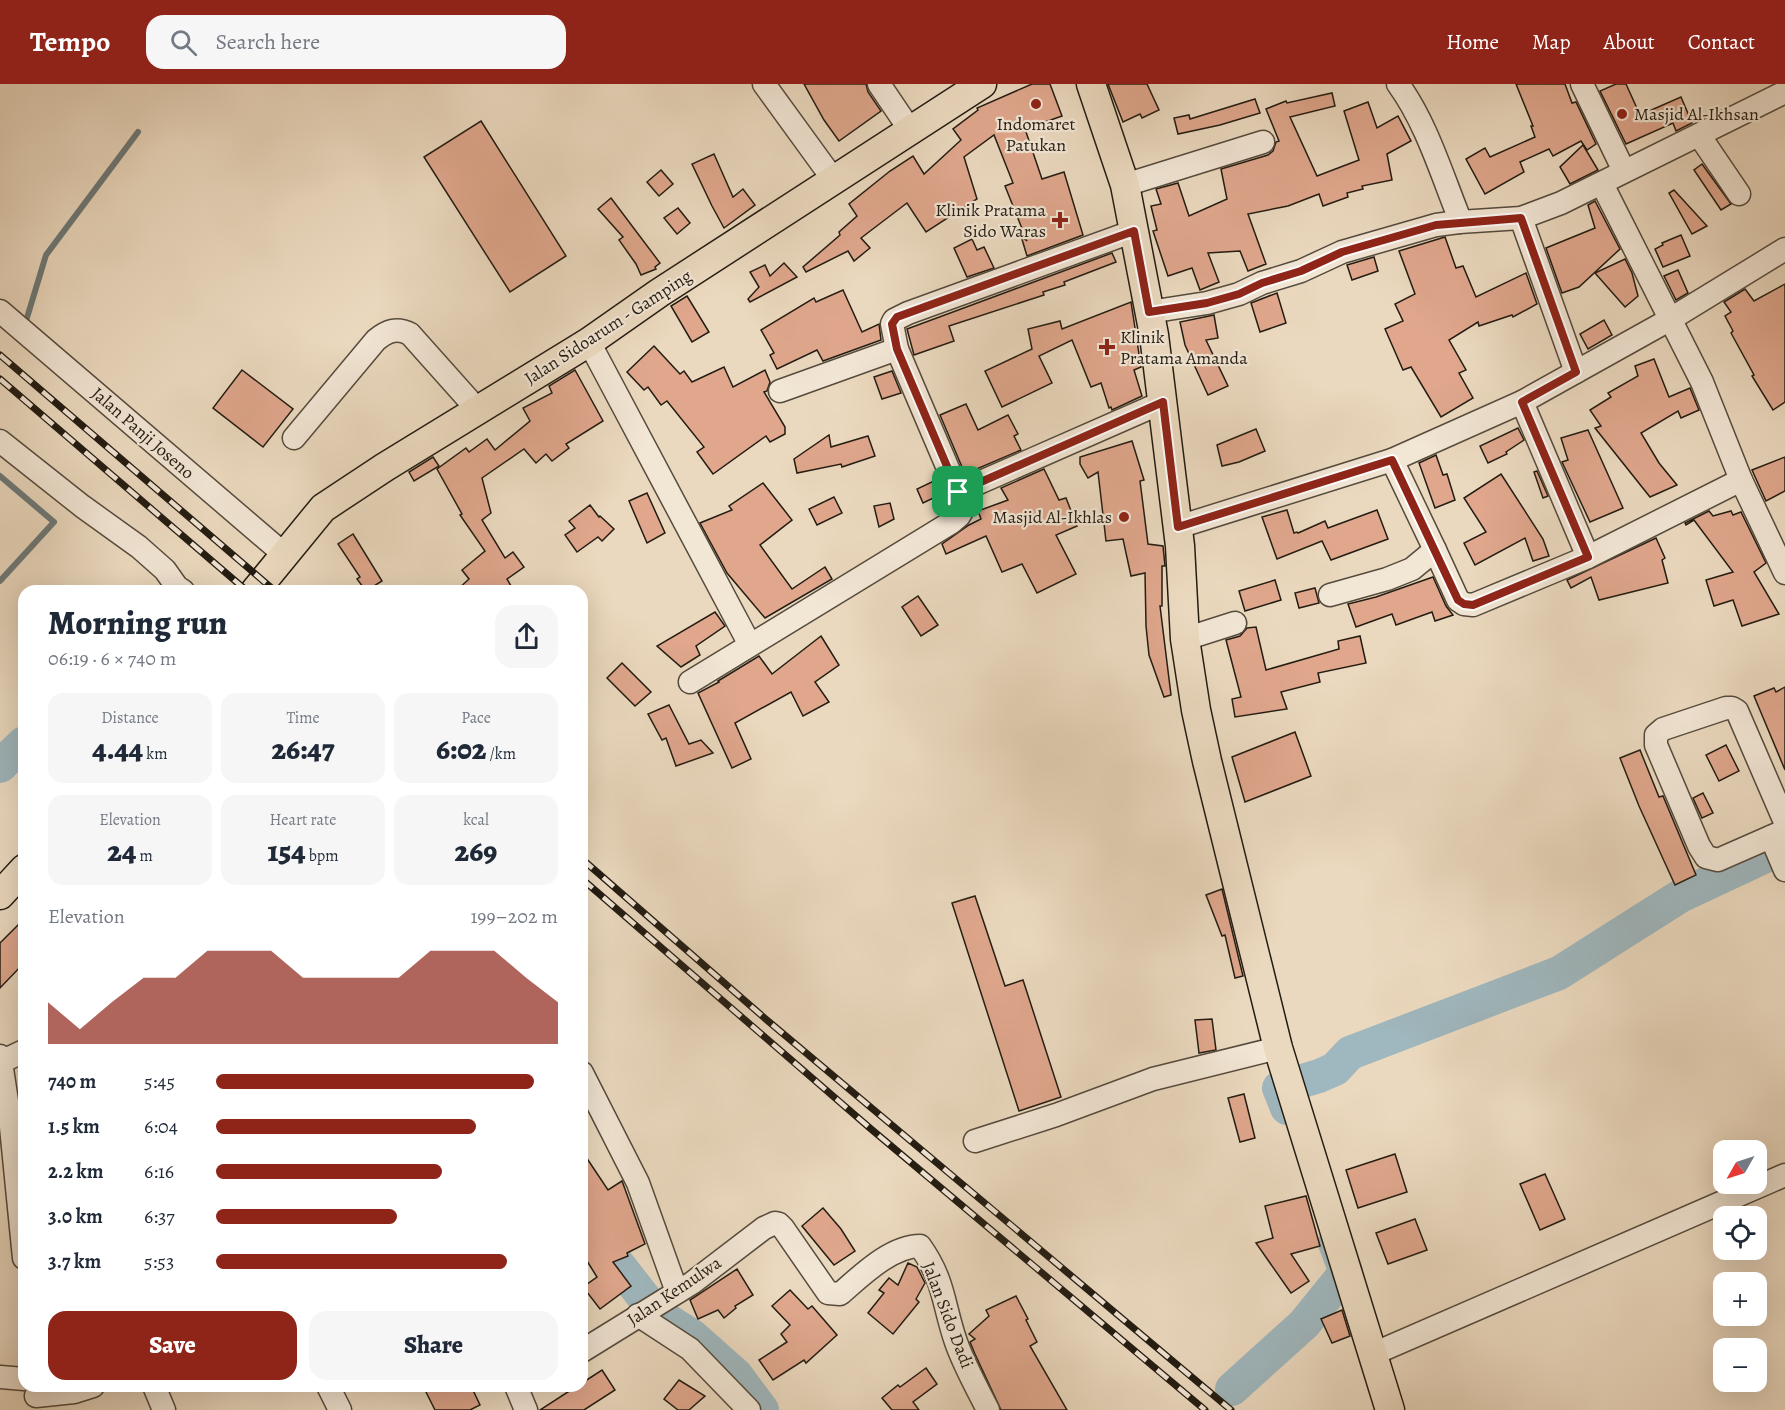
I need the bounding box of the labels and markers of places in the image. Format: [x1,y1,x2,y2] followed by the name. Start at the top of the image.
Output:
[1029,97,1043,111] marker: Indomaret Patukan
[1634,102,1759,126] place label: Masjid Al-Ikhsan
[1615,107,1629,121] marker: Masjid Al-Ikhsan
[997,112,1076,157] place label: Indomaret Patukan
[935,198,1047,243] place label: Klinik Pratama Sido Waras
[1051,211,1069,229] marker: Klinik Pratama Sido Waras
[1120,325,1248,370] place label: Klinik Pratama Amanda
[1098,338,1116,356] marker: Klinik Pratama Amanda
[932,466,983,517] pin
[993,505,1112,529] place label: Masjid Al-Ikhlas
[1117,510,1131,524] marker: Masjid Al-Ikhlas

